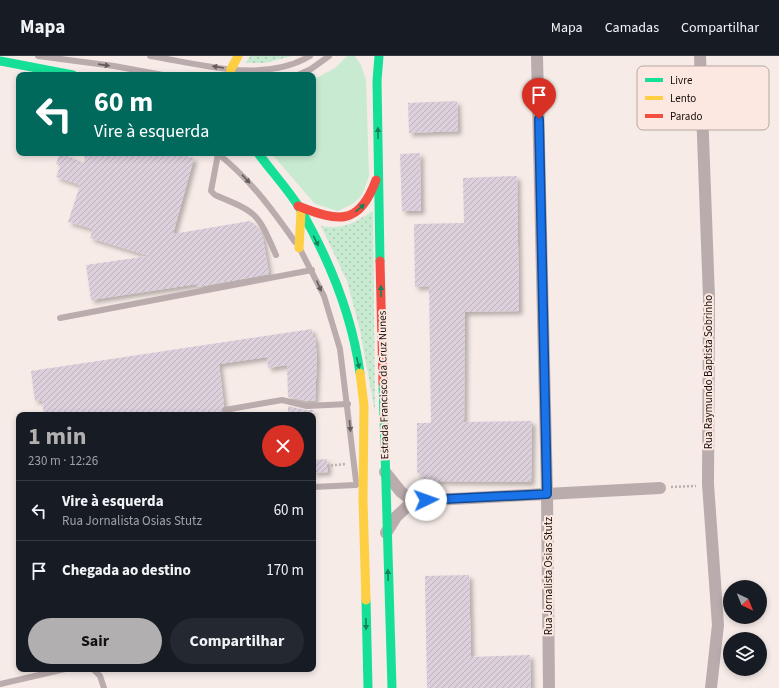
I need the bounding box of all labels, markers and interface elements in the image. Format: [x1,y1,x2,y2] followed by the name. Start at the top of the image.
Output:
[20,14,65,41] text: Mapa
[551,18,583,38] text: Mapa
[605,18,659,38] text: Camadas
[681,18,759,38] text: Compartilhar
[98,62,110,68] one-way arrow
[212,64,224,70] one-way arrow
[637,66,769,130] legend
[670,73,693,88] text: Livre
[522,78,556,119] pin
[94,82,153,122] text: 60 m
[528,84,550,106] icon: arrive
[28,88,80,140] icon: left
[670,91,696,106] text: Lento
[670,109,703,124] text: Parado
[94,119,209,144] text: Vire à esquerda
[375,126,381,139] one-way arrow
[242,174,251,184] one-way arrow
[355,204,365,212] one-way arrow
[313,235,319,247] one-way arrow
[317,280,323,292] one-way arrow
[378,284,384,297] one-way arrow
[701,295,716,449] street label: Rua Raymundo Baptista Sobrinho
[375,310,392,459] street label: Estrada Francisco da Cruz Nunes
[356,357,362,369] one-way arrow
[28,419,86,454] text: 1 min
[347,420,353,432] one-way arrow
[262,425,304,467] button: close
[28,452,98,470] text: 230 m · 12:26
[405,479,447,521] position arrow
[62,491,164,512] text: Vire à esquerda
[28,500,50,522] icon: left
[274,500,304,521] text: 60 m
[62,512,202,530] text: Rua Jornalista Osias Stutz
[541,516,556,635] street label: Rua Jornalista Osias Stutz
[28,560,50,582] icon: arrive
[62,560,191,581] text: Chegada ao destino
[266,560,304,581] text: 170 m
[385,568,391,581] one-way arrow
[723,580,767,624] north arrow
[723,580,767,676] map controls
[28,618,162,664] button: Sair
[170,618,304,664] button: Compartilhar
[363,618,370,630] one-way arrow
[723,632,767,676] button: layers

